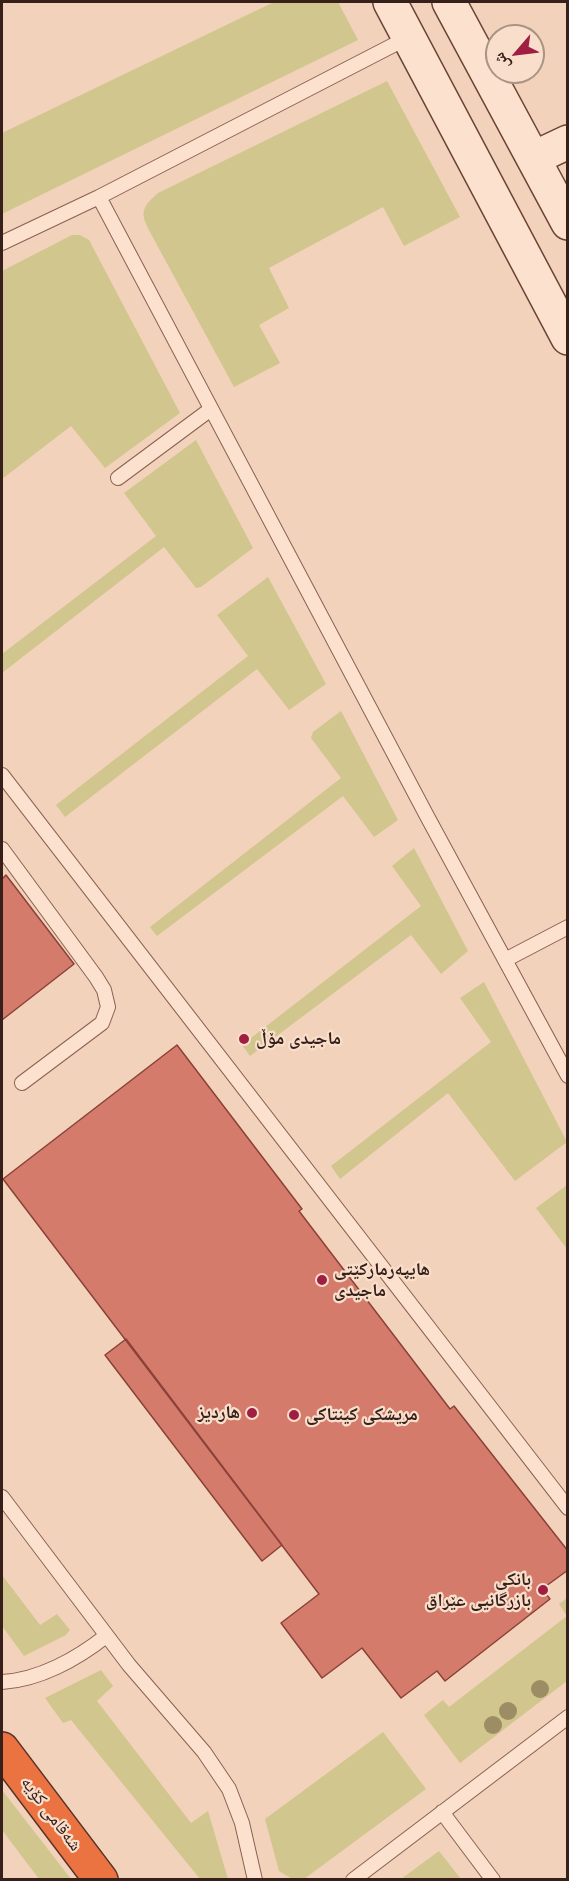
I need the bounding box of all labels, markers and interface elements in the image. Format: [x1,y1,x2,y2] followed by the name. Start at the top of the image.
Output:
[485,24,545,84] north arrow
[488,49,514,74] text: ش
[256,1028,341,1050] place label: ماجیدی مۆڵ
[237,1032,251,1046] marker: ماجیدی مۆڵ
[334,1259,430,1302] place label: هایپەرمارکێتی ماجیدی
[315,1273,329,1287] marker: هایپەرمارکێتی ماجیدی
[198,1402,240,1424] place label: هاردیز
[306,1404,418,1426] place label: مریشکی کینتاکی
[245,1406,259,1420] marker: هاردیز
[287,1408,301,1422] marker: مریشکی کینتاکی
[426,1569,531,1612] place label: بانکی بازرگانیی عێراق
[536,1583,550,1597] marker: بانکی بازرگانیی عێراق
[16,1773,86,1855] street label: شەقامی کۆیە

